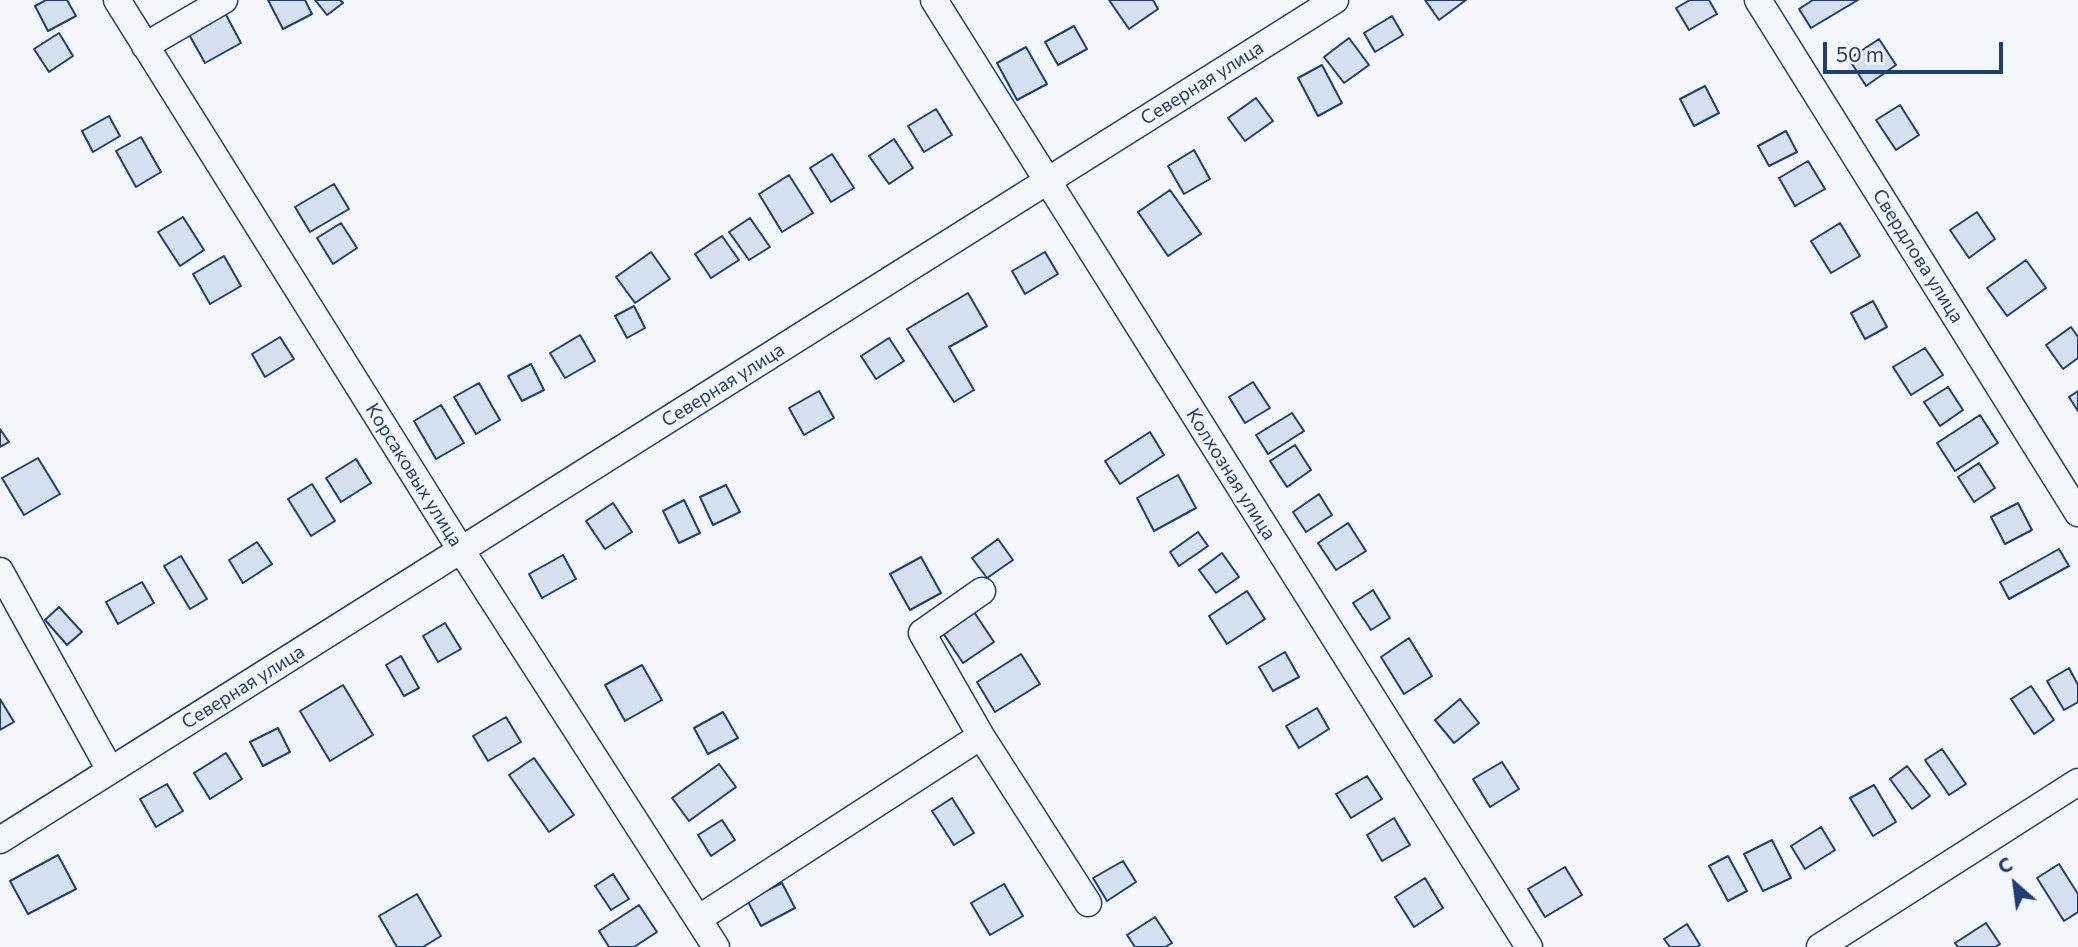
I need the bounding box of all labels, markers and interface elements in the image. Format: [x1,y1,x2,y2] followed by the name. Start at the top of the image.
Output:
[1826,28,2006,72] scale bar
[1136,36,1268,130] street label: Северная улица
[1836,41,1884,66] text: 50 m
[1868,185,1968,327] street label: Свердлова улица
[657,338,789,432] street label: Северная улица
[361,399,467,551] street label: Корсаковых улица
[1181,404,1281,544] street label: Колхозная улица
[177,640,309,734] street label: Северная улица
[1980,849,2050,919] north arrow
[1994,852,2016,878] text: С

